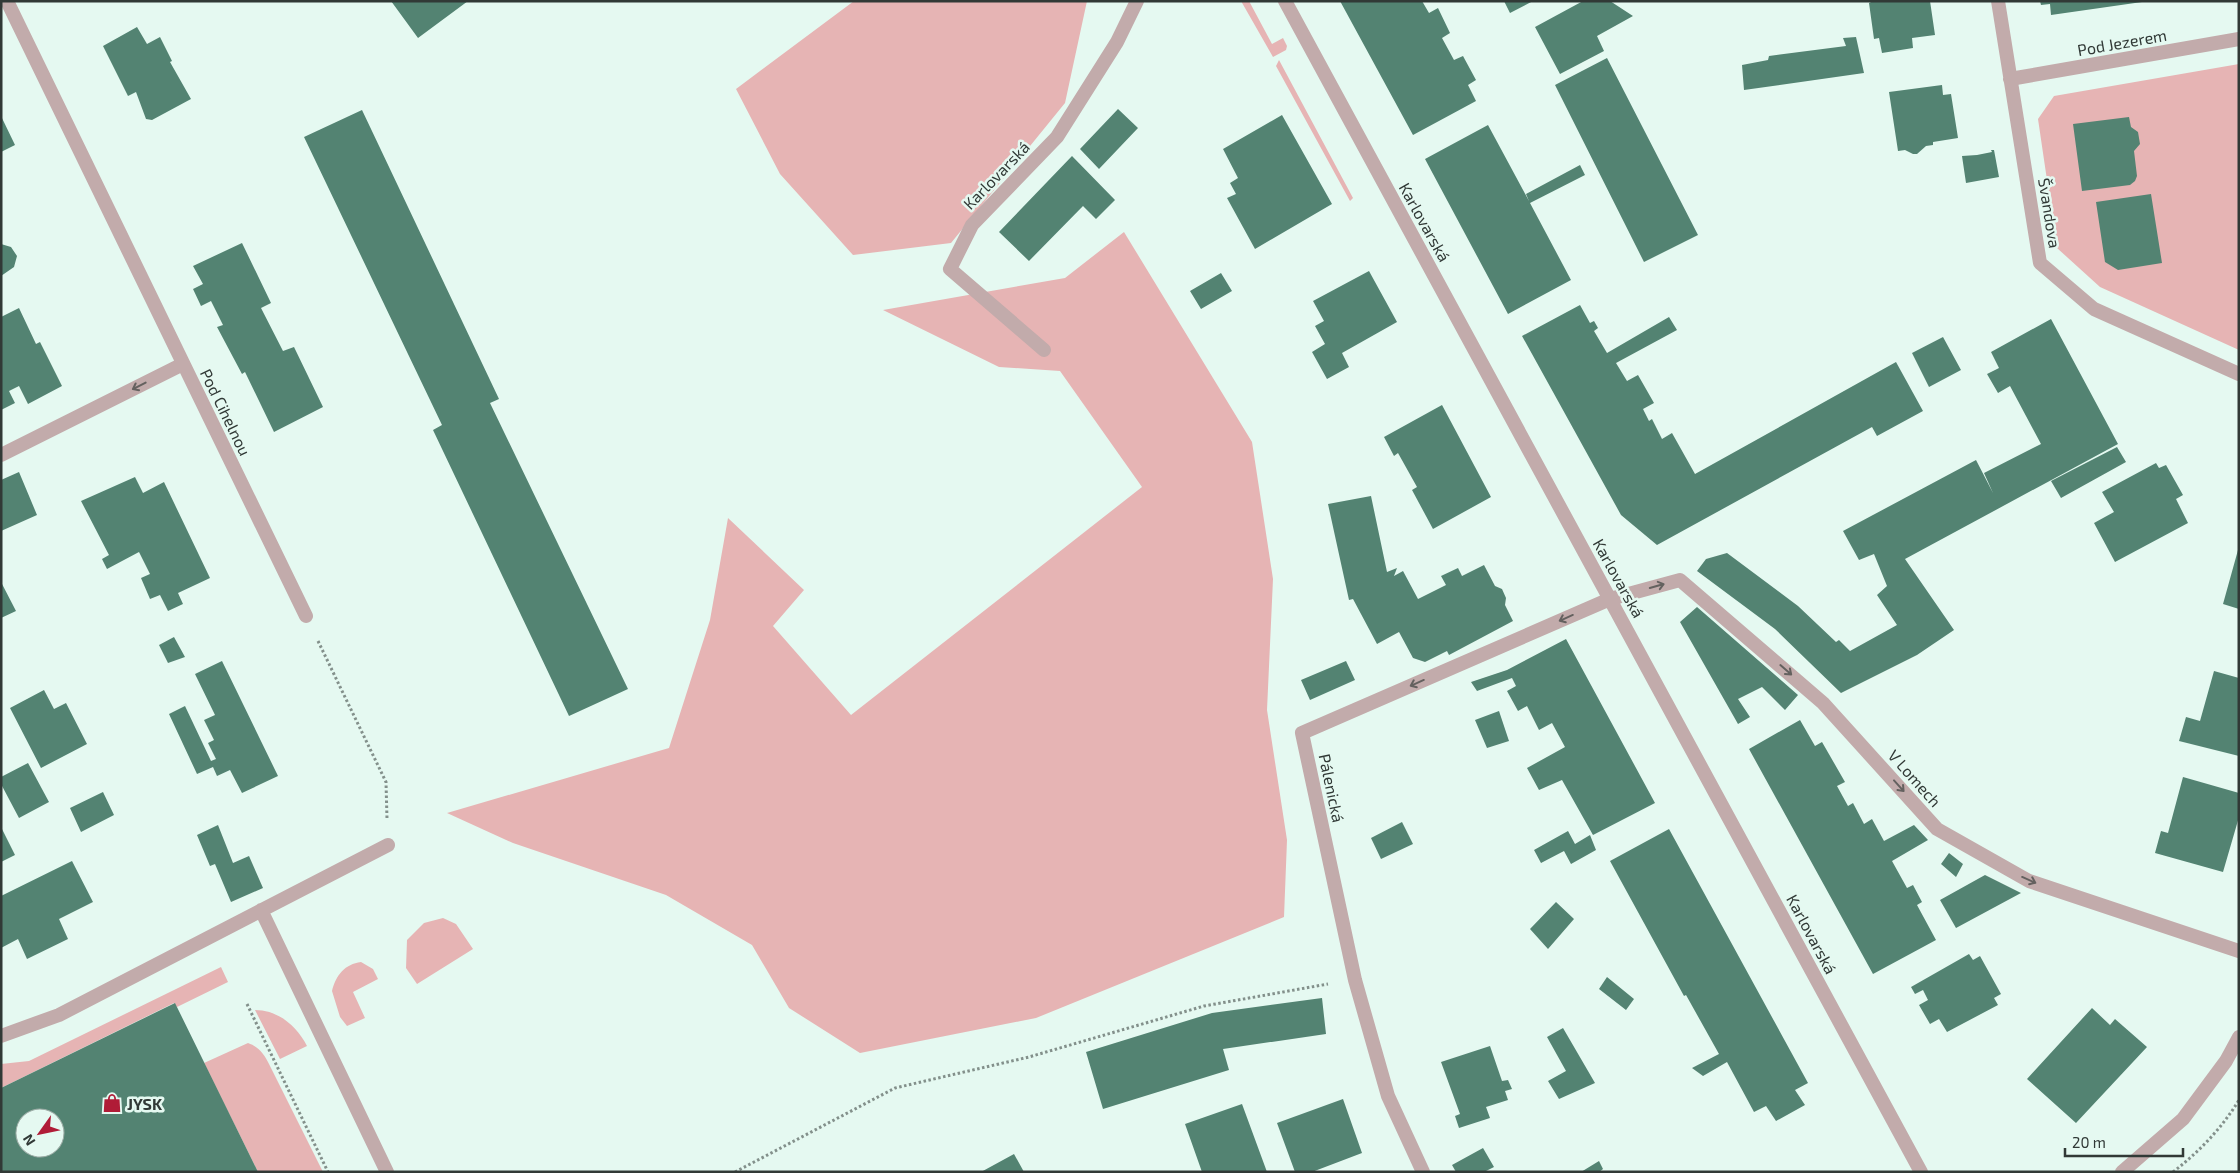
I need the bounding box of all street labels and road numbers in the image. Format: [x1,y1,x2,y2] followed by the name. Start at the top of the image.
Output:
[2076,25,2168,59] street label: Pod Jezerem
[959,137,1033,213] street label: Karlovarská
[2035,177,2065,249] street label: Švandova
[1396,179,1454,265] street label: Karlovarská
[197,365,255,459] street label: Pod Cihelnou
[1590,535,1648,621] street label: Karlovarská
[1885,746,1945,810] street label: V Lomech
[1315,752,1349,824] street label: Pálenická
[1783,891,1841,977] street label: Karlovarská

